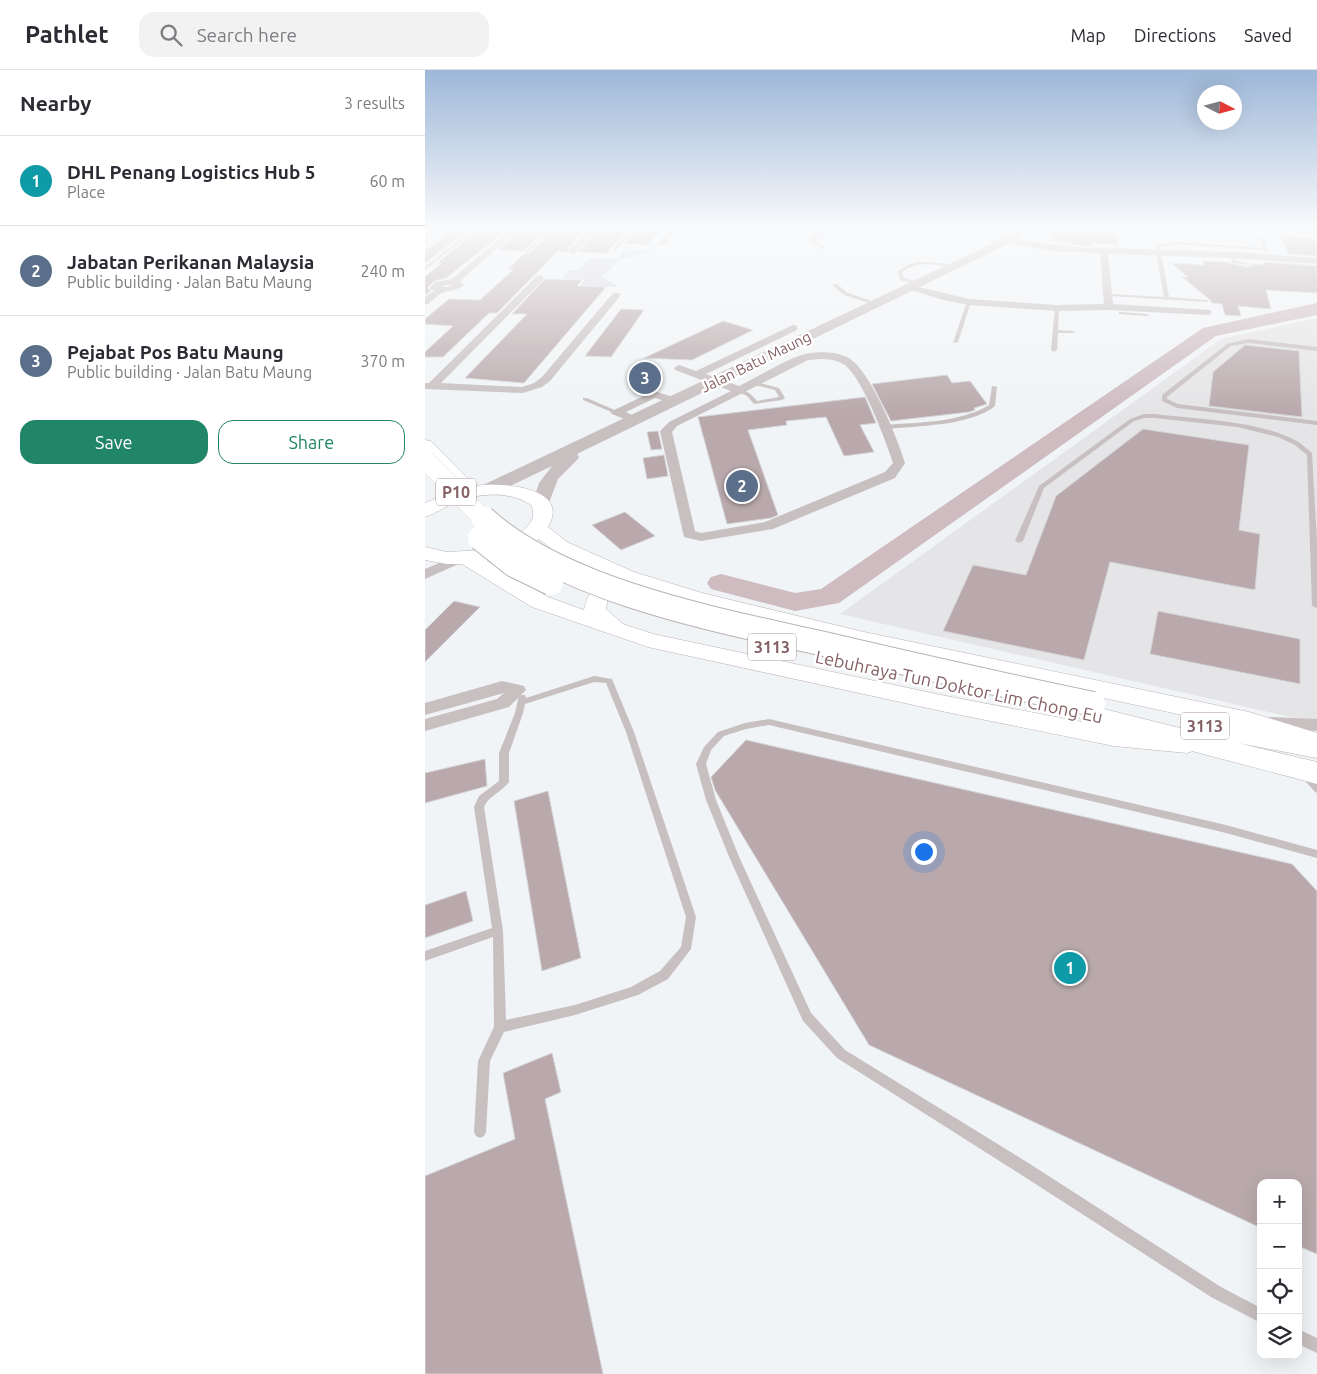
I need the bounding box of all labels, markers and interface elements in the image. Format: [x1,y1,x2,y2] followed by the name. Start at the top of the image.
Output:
[139,12,489,57] search box
[25,21,109,48] text: Pathlet
[157,21,185,49] icon: search
[197,24,297,46] text: Search here
[1070,25,1106,45] text: Map
[1134,25,1216,45] text: Directions
[1244,25,1292,45] text: Saved
[1197,85,1242,130] north arrow
[20,91,91,115] text: Nearby
[344,94,405,112] text: 3 results
[67,161,316,183] text: DHL Penang Logistics Hub 5
[31,172,41,190] text: 1
[369,172,405,190] text: 60 m
[67,183,105,201] text: Place
[67,251,314,273] text: Jabatan Perikanan Malaysia
[31,262,41,280] text: 2
[360,262,405,280] text: 240 m
[67,273,312,291] text: Public building · Jalan Batu Maung
[698,328,814,396] street label: Jalan Batu Maung
[67,341,284,363] text: Pejabat Pos Batu Maung
[31,352,41,370] text: 3
[360,352,405,370] text: 370 m
[629,359,661,397] pin: 3
[67,363,312,381] text: Public building · Jalan Batu Maung
[20,420,208,464] button: Save
[218,420,405,464] button: Share
[726,467,758,505] pin: 2
[436,478,476,506] road number: P10
[748,634,796,660] road number: 3113
[814,646,1105,726] street label: Lebuhraya Tun Doktor Lim Chong Eu
[1181,712,1229,739] road number: 3113
[911,839,937,865] your location
[1054,949,1086,987] pin: 1
[1257,1179,1302,1359] map controls
[1257,1179,1302,1224] button: +
[1257,1224,1302,1269] button: −
[1257,1269,1302,1314] button: locate
[1257,1314,1302,1359] button: layers

